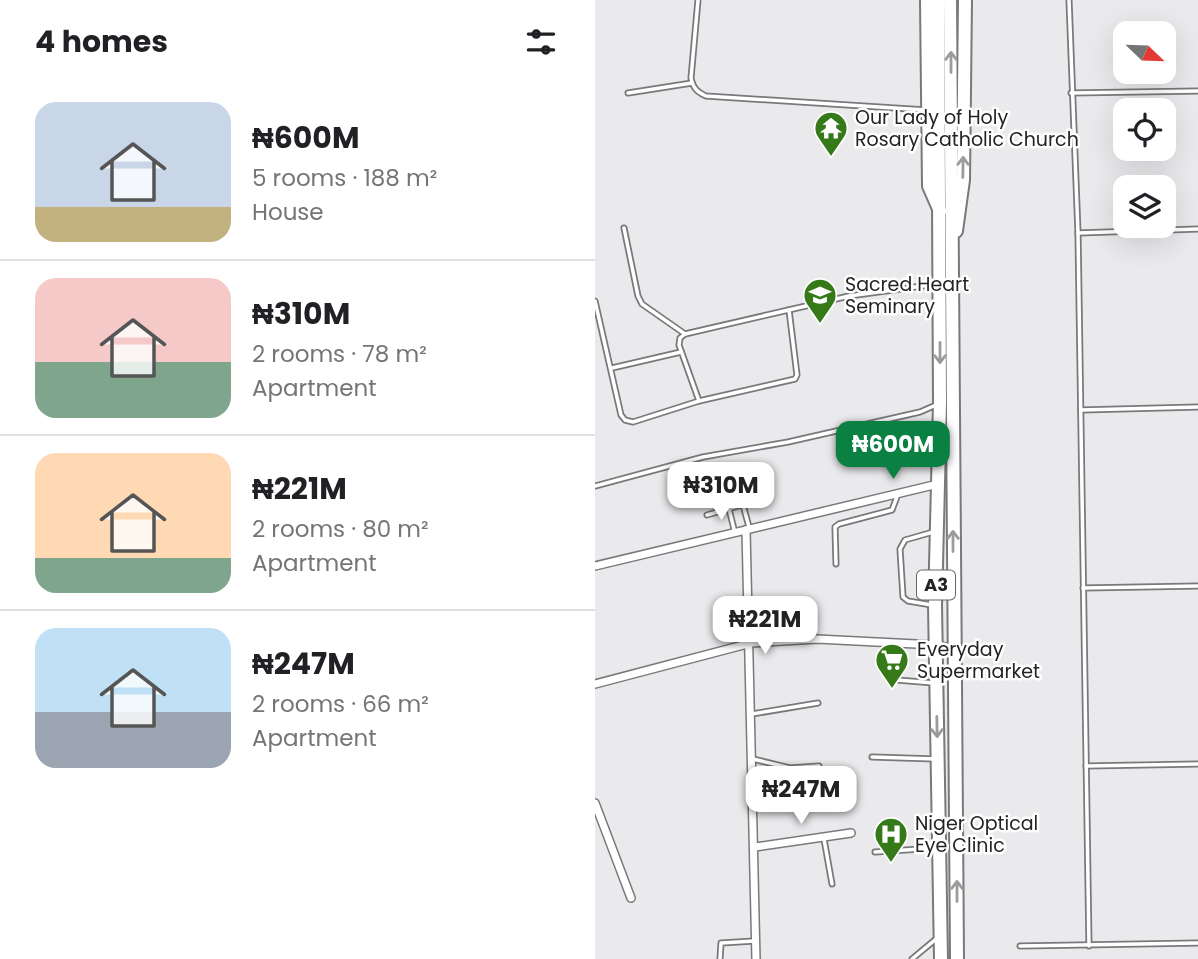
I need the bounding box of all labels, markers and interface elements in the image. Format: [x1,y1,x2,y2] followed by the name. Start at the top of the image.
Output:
[35,20,168,63] text: 4 homes
[1113,21,1176,84] north arrow
[1113,21,1176,238] map controls
[522,23,560,61] icon: filters
[944,51,958,74] one-way arrow
[1113,98,1176,161] button: locate
[855,104,1079,153] place label: Our Lady of Holy Rosary Catholic Church
[812,109,850,158] temple icon: Our Lady of Holy Rosary Catholic Church
[252,116,359,159] text: ₦600M
[91,130,175,214] icon: home
[956,156,970,179] one-way arrow
[252,162,437,194] text: 5 rooms · 188 m²
[1113,175,1176,238] button: layers
[252,196,324,228] text: House
[845,271,969,320] place label: Sacred Heart Seminary
[801,276,839,325] school or university icon: Sacred Heart Seminary
[252,292,350,335] text: ₦310M
[91,306,175,390] icon: home
[252,338,427,370] text: 2 rooms · 78 m²
[933,341,947,364] one-way arrow
[252,372,377,404] text: Apartment
[844,421,942,481] pin: ₦600M
[852,428,934,460] text: ₦600M
[672,462,770,522] pin: ₦310M
[252,467,347,510] text: ₦221M
[683,469,759,501] text: ₦310M
[91,481,175,565] icon: home
[252,513,429,545] text: 2 rooms · 80 m²
[946,530,960,553] one-way arrow
[252,547,377,579] text: Apartment
[917,570,955,600] road number: A3
[716,596,814,656] pin: ₦221M
[729,603,801,635] text: ₦221M
[917,636,1040,685] place label: Everyday Supermarket
[873,641,911,690] supermarket icon: Everyday Supermarket
[252,642,355,685] text: ₦247M
[91,656,175,740] icon: home
[252,688,429,720] text: 2 rooms · 66 m²
[930,715,944,738] one-way arrow
[252,722,377,754] text: Apartment
[752,766,850,826] pin: ₦247M
[762,773,840,805] text: ₦247M
[915,810,1038,859] place label: Niger Optical Eye Clinic
[872,815,910,864] hospital icon: Niger Optical Eye Clinic
[950,880,964,903] one-way arrow

